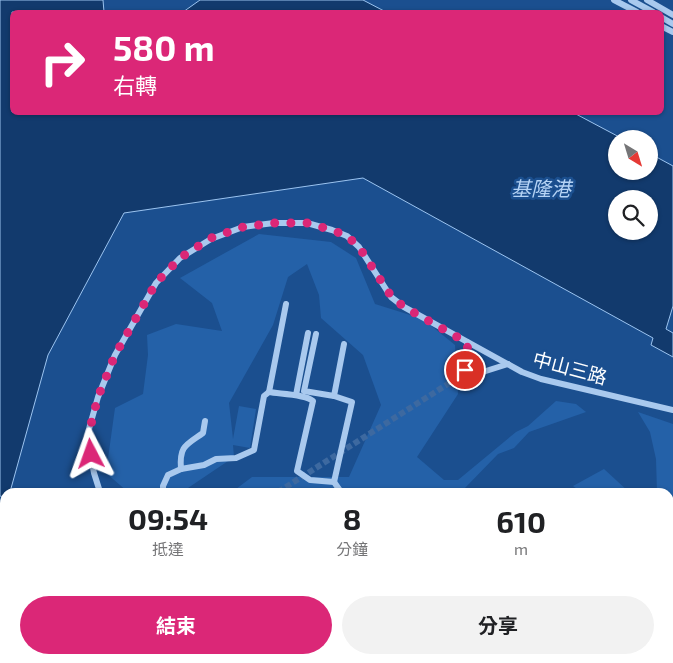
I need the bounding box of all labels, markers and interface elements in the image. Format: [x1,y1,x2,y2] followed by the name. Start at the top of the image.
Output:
[113,26,215,68] text: 580 m
[30,30,95,95] icon: right
[113,72,157,98] text: 右轉
[608,130,658,180] north arrow
[608,130,658,240] map controls
[511,176,574,200] water label: 基隆港
[608,190,658,240] button: search
[530,347,610,388] street label: 中山三路
[444,349,486,391] pin
[451,356,479,384] icon: arrive
[64,427,116,479] position arrow
[128,500,208,536] text: 09:54
[343,500,362,536] text: 8
[496,503,546,539] text: 610
[152,539,184,558] text: 抵達
[336,539,368,558] text: 分鐘
[514,539,528,558] text: m
[20,596,332,654] button: 結束
[342,596,654,654] button: 分享

